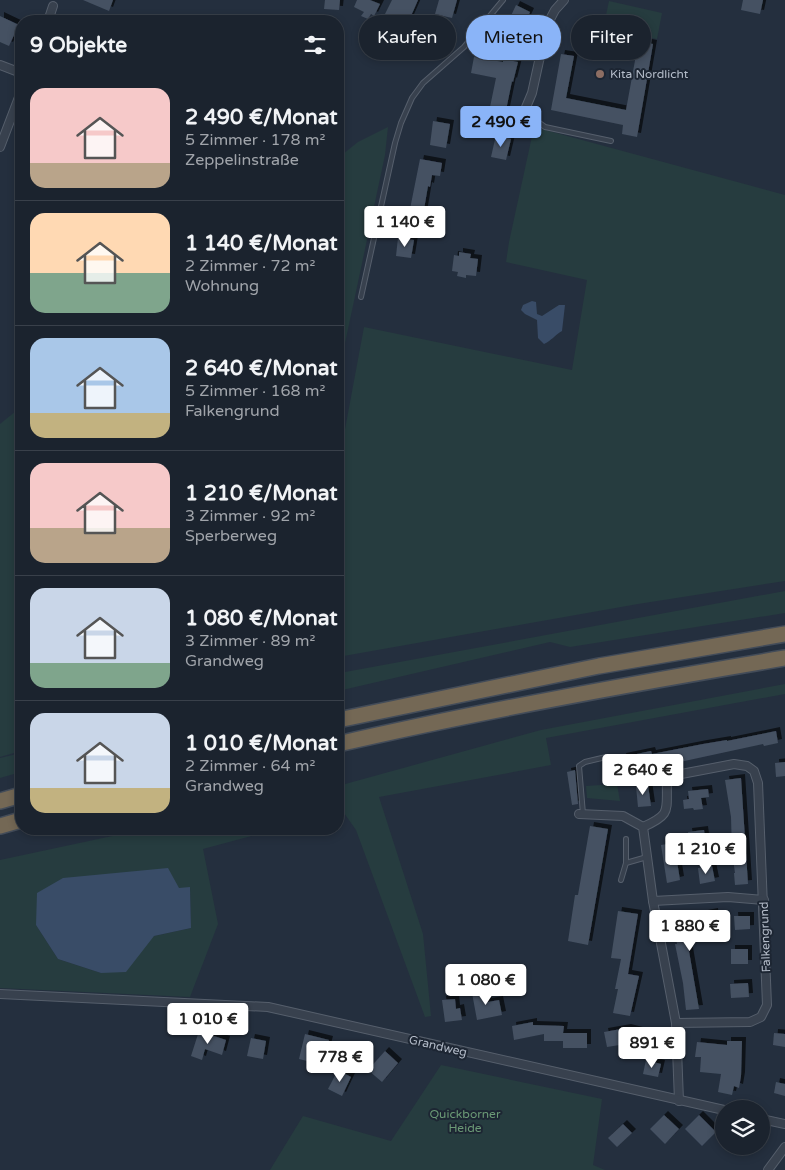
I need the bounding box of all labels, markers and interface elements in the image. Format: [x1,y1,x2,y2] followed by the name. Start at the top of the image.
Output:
[359,15,456,60] chip: Kaufen
[466,15,561,60] chip: Mieten
[571,15,651,60] chip: Filter
[301,31,329,59] icon: filters
[30,33,127,58] text: 9 Objekte
[610,67,689,81] place label: Kita Nordlicht
[594,68,606,80] marker: Kita Nordlicht
[185,105,337,130] text: 2 490 €/Monat
[455,106,547,148] pin: 2 490 €
[70,108,130,168] icon: home
[471,112,531,132] text: 2 490 €
[185,130,325,150] text: 5 Zimmer · 178 m²
[185,150,299,170] text: Zeppelinstraße
[359,206,451,248] pin: 1 140 €
[375,212,435,232] text: 1 140 €
[185,231,337,256] text: 1 140 €/Monat
[70,233,130,293] icon: home
[185,256,315,276] text: 2 Zimmer · 72 m²
[185,276,259,296] text: Wohnung
[185,356,337,381] text: 2 640 €/Monat
[70,358,130,418] icon: home
[185,381,325,401] text: 5 Zimmer · 168 m²
[185,401,280,421] text: Falkengrund
[185,481,337,506] text: 1 210 €/Monat
[70,483,130,543] icon: home
[185,506,315,526] text: 3 Zimmer · 92 m²
[185,526,277,546] text: Sperberweg
[185,606,337,631] text: 1 080 €/Monat
[70,608,130,668] icon: home
[185,631,315,651] text: 3 Zimmer · 89 m²
[185,651,264,671] text: Grandweg
[185,731,337,756] text: 1 010 €/Monat
[70,733,130,793] icon: home
[597,754,689,796] pin: 2 640 €
[185,756,315,776] text: 2 Zimmer · 64 m²
[613,760,673,780] text: 2 640 €
[185,776,264,796] text: Grandweg
[660,832,752,875] pin: 1 210 €
[676,839,736,859] text: 1 210 €
[757,901,773,973] street label: Falkengrund
[644,910,736,952] pin: 1 880 €
[660,916,720,936] text: 1 880 €
[440,964,532,1006] pin: 1 080 €
[456,970,516,990] text: 1 080 €
[162,1002,254,1045] pin: 1 010 €
[178,1009,238,1029] text: 1 010 €
[617,1026,687,1069] pin: 891 €
[408,1033,468,1059] street label: Grandweg
[629,1033,675,1053] text: 891 €
[305,1040,375,1083] pin: 778 €
[317,1047,363,1067] text: 778 €
[715,1100,770,1155] map controls
[715,1100,770,1155] button: layers
[429,1107,501,1135] park label: Quickborner Heide

